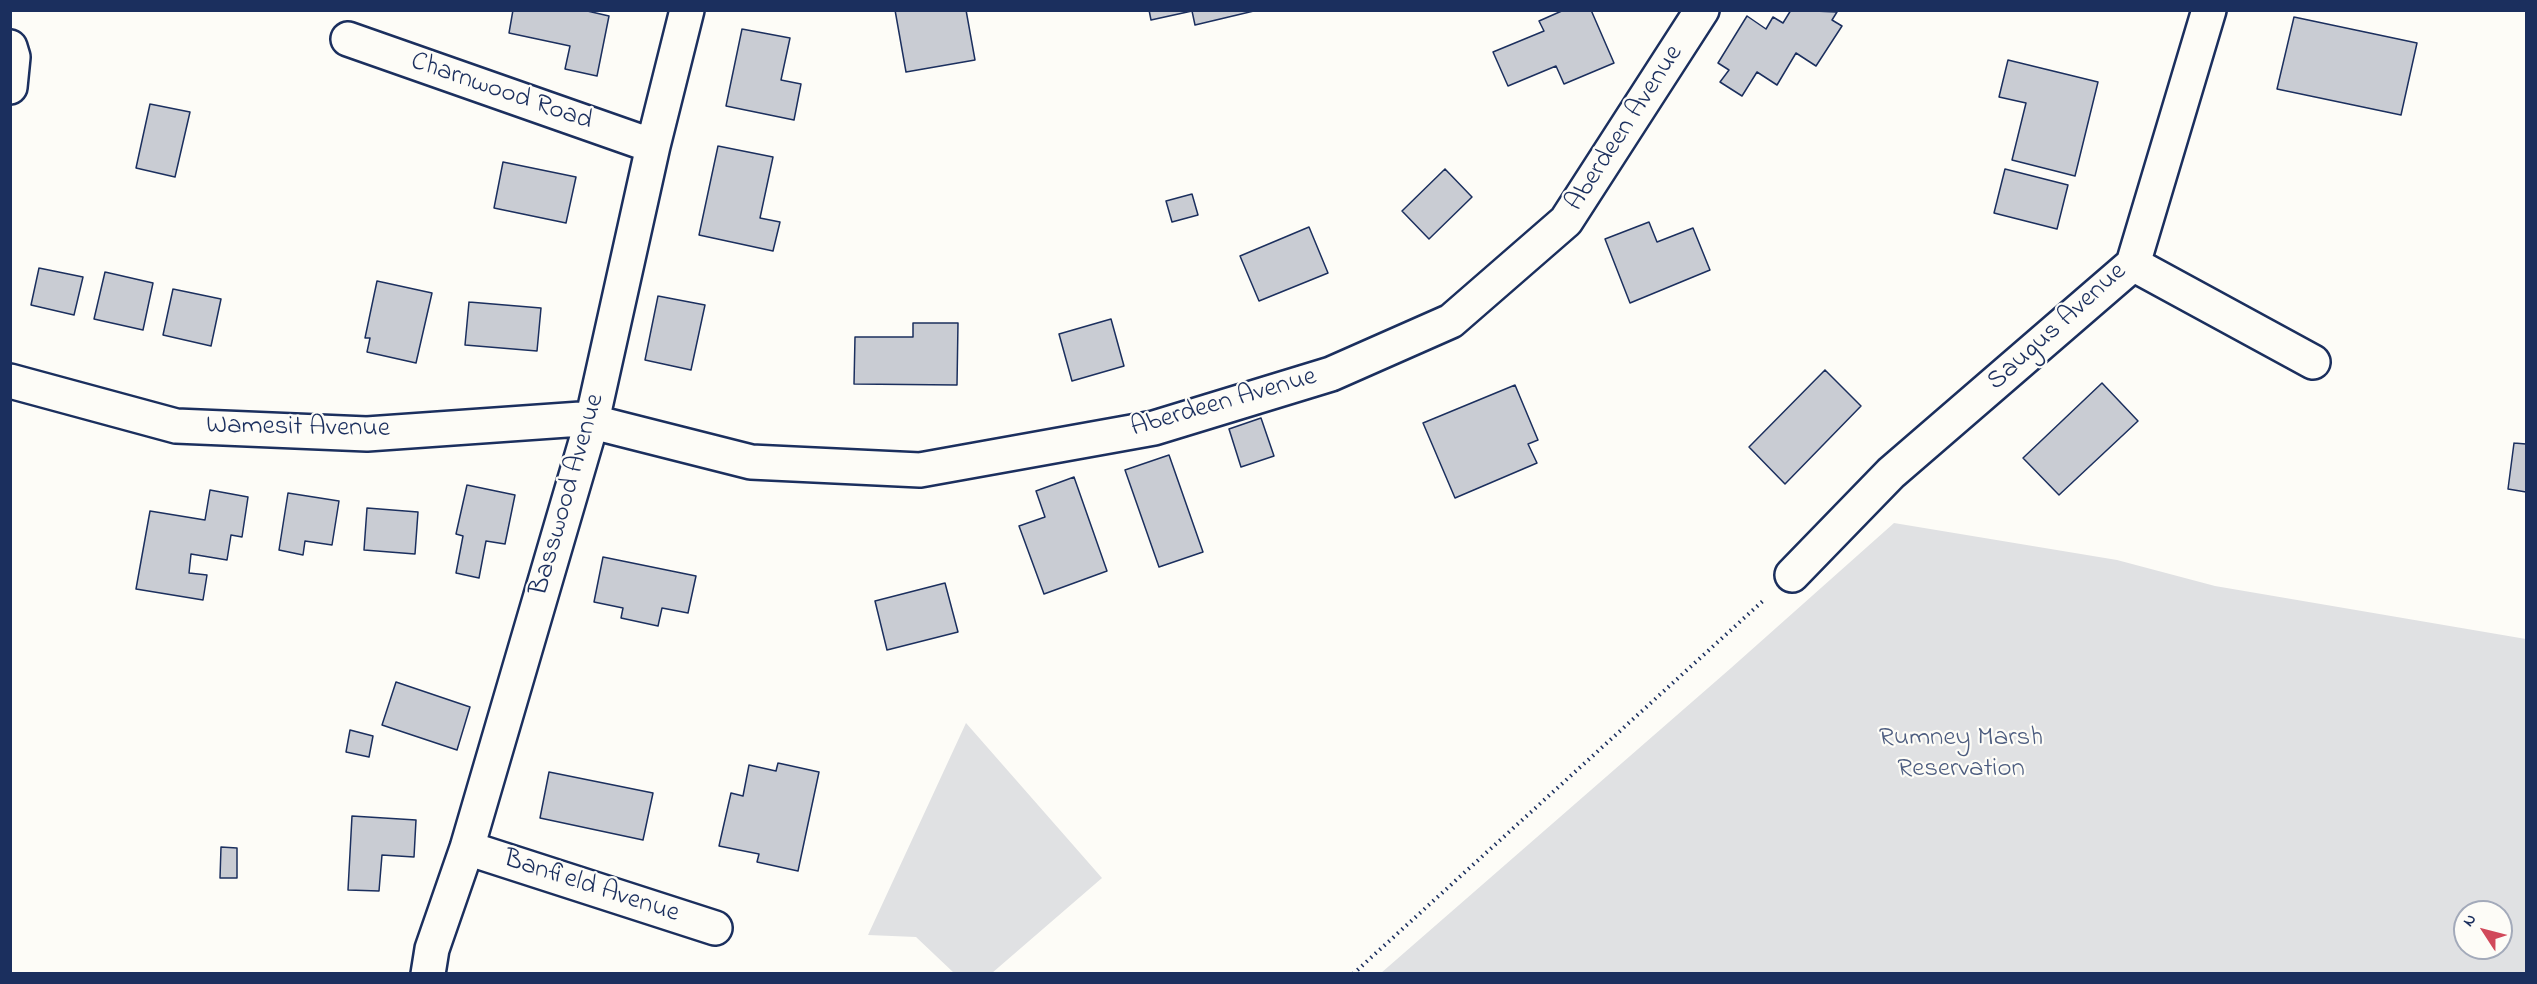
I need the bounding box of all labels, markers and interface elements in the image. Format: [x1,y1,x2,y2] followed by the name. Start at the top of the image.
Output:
[1560,40,1692,218] street label: Aberdeen Avenue
[406,47,596,139] street label: Charnwood Road
[1982,257,2134,399] street label: Saugus Avenue
[1127,362,1321,446] street label: Aberdeen Avenue
[525,390,613,600] street label: Basswood Avenue
[206,411,390,447] street label: Wamesit Avenue
[1879,724,2043,787] park label: Rumney Marsh Reservation
[499,844,683,932] street label: Banfield Avenue
[2453,900,2513,960] north arrow
[2457,909,2483,932] text: N

